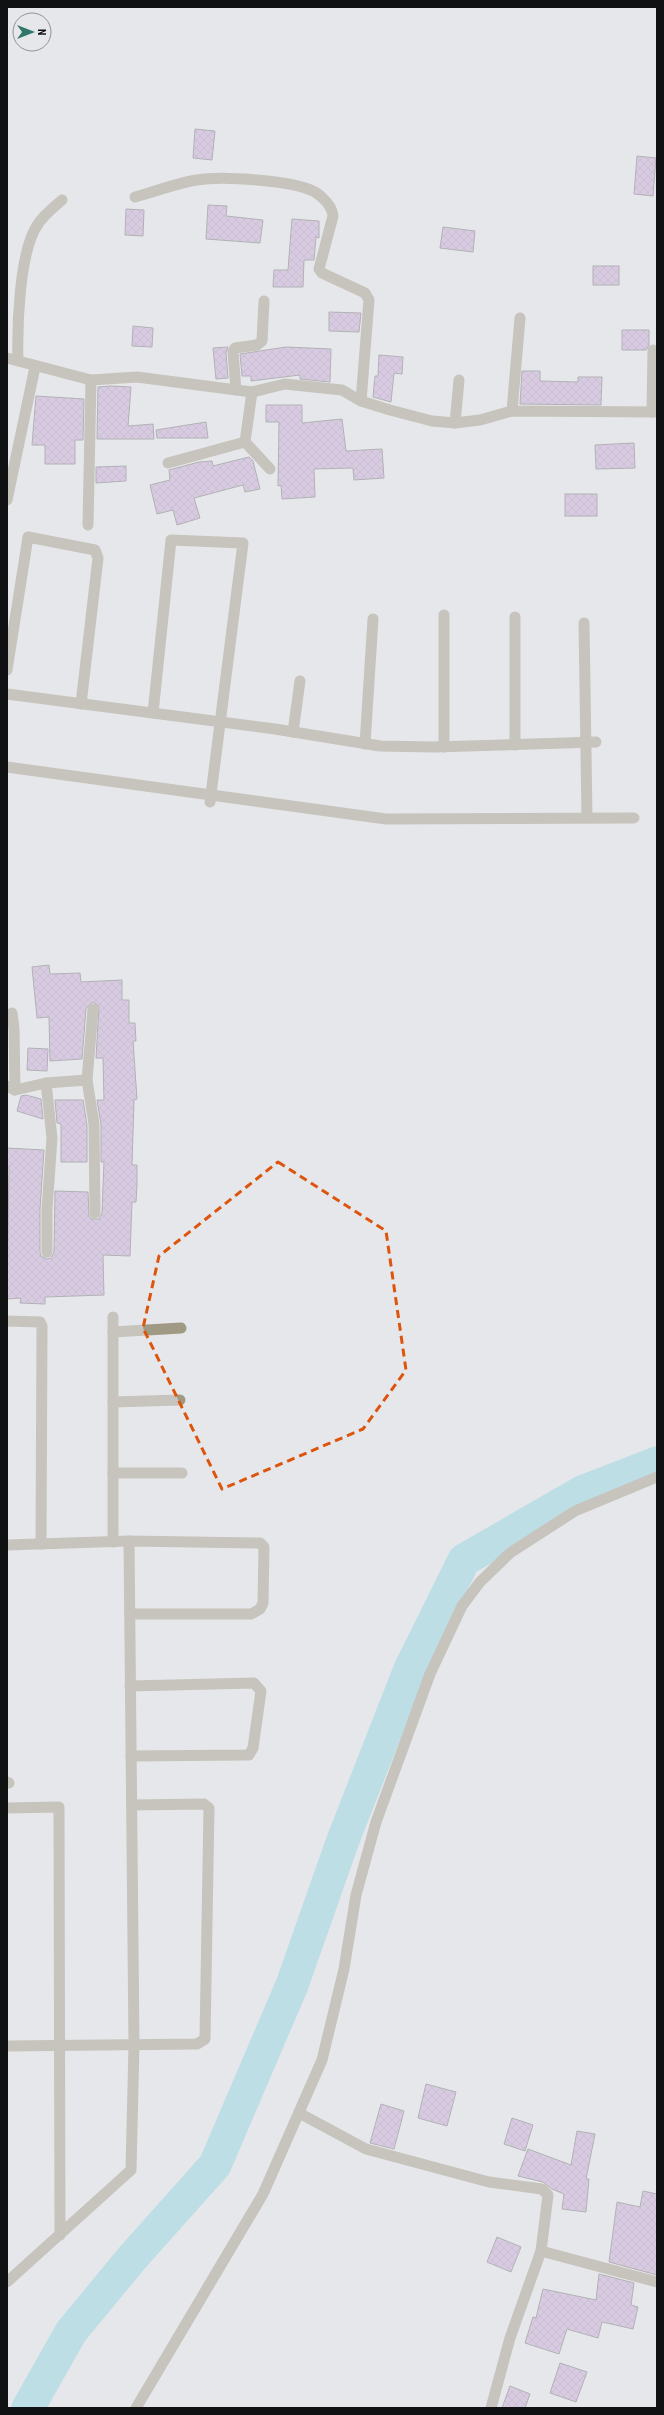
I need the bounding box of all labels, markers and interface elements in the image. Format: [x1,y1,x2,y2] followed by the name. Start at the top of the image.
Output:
[12,12,52,52] north arrow
[35,29,48,36] text: N

